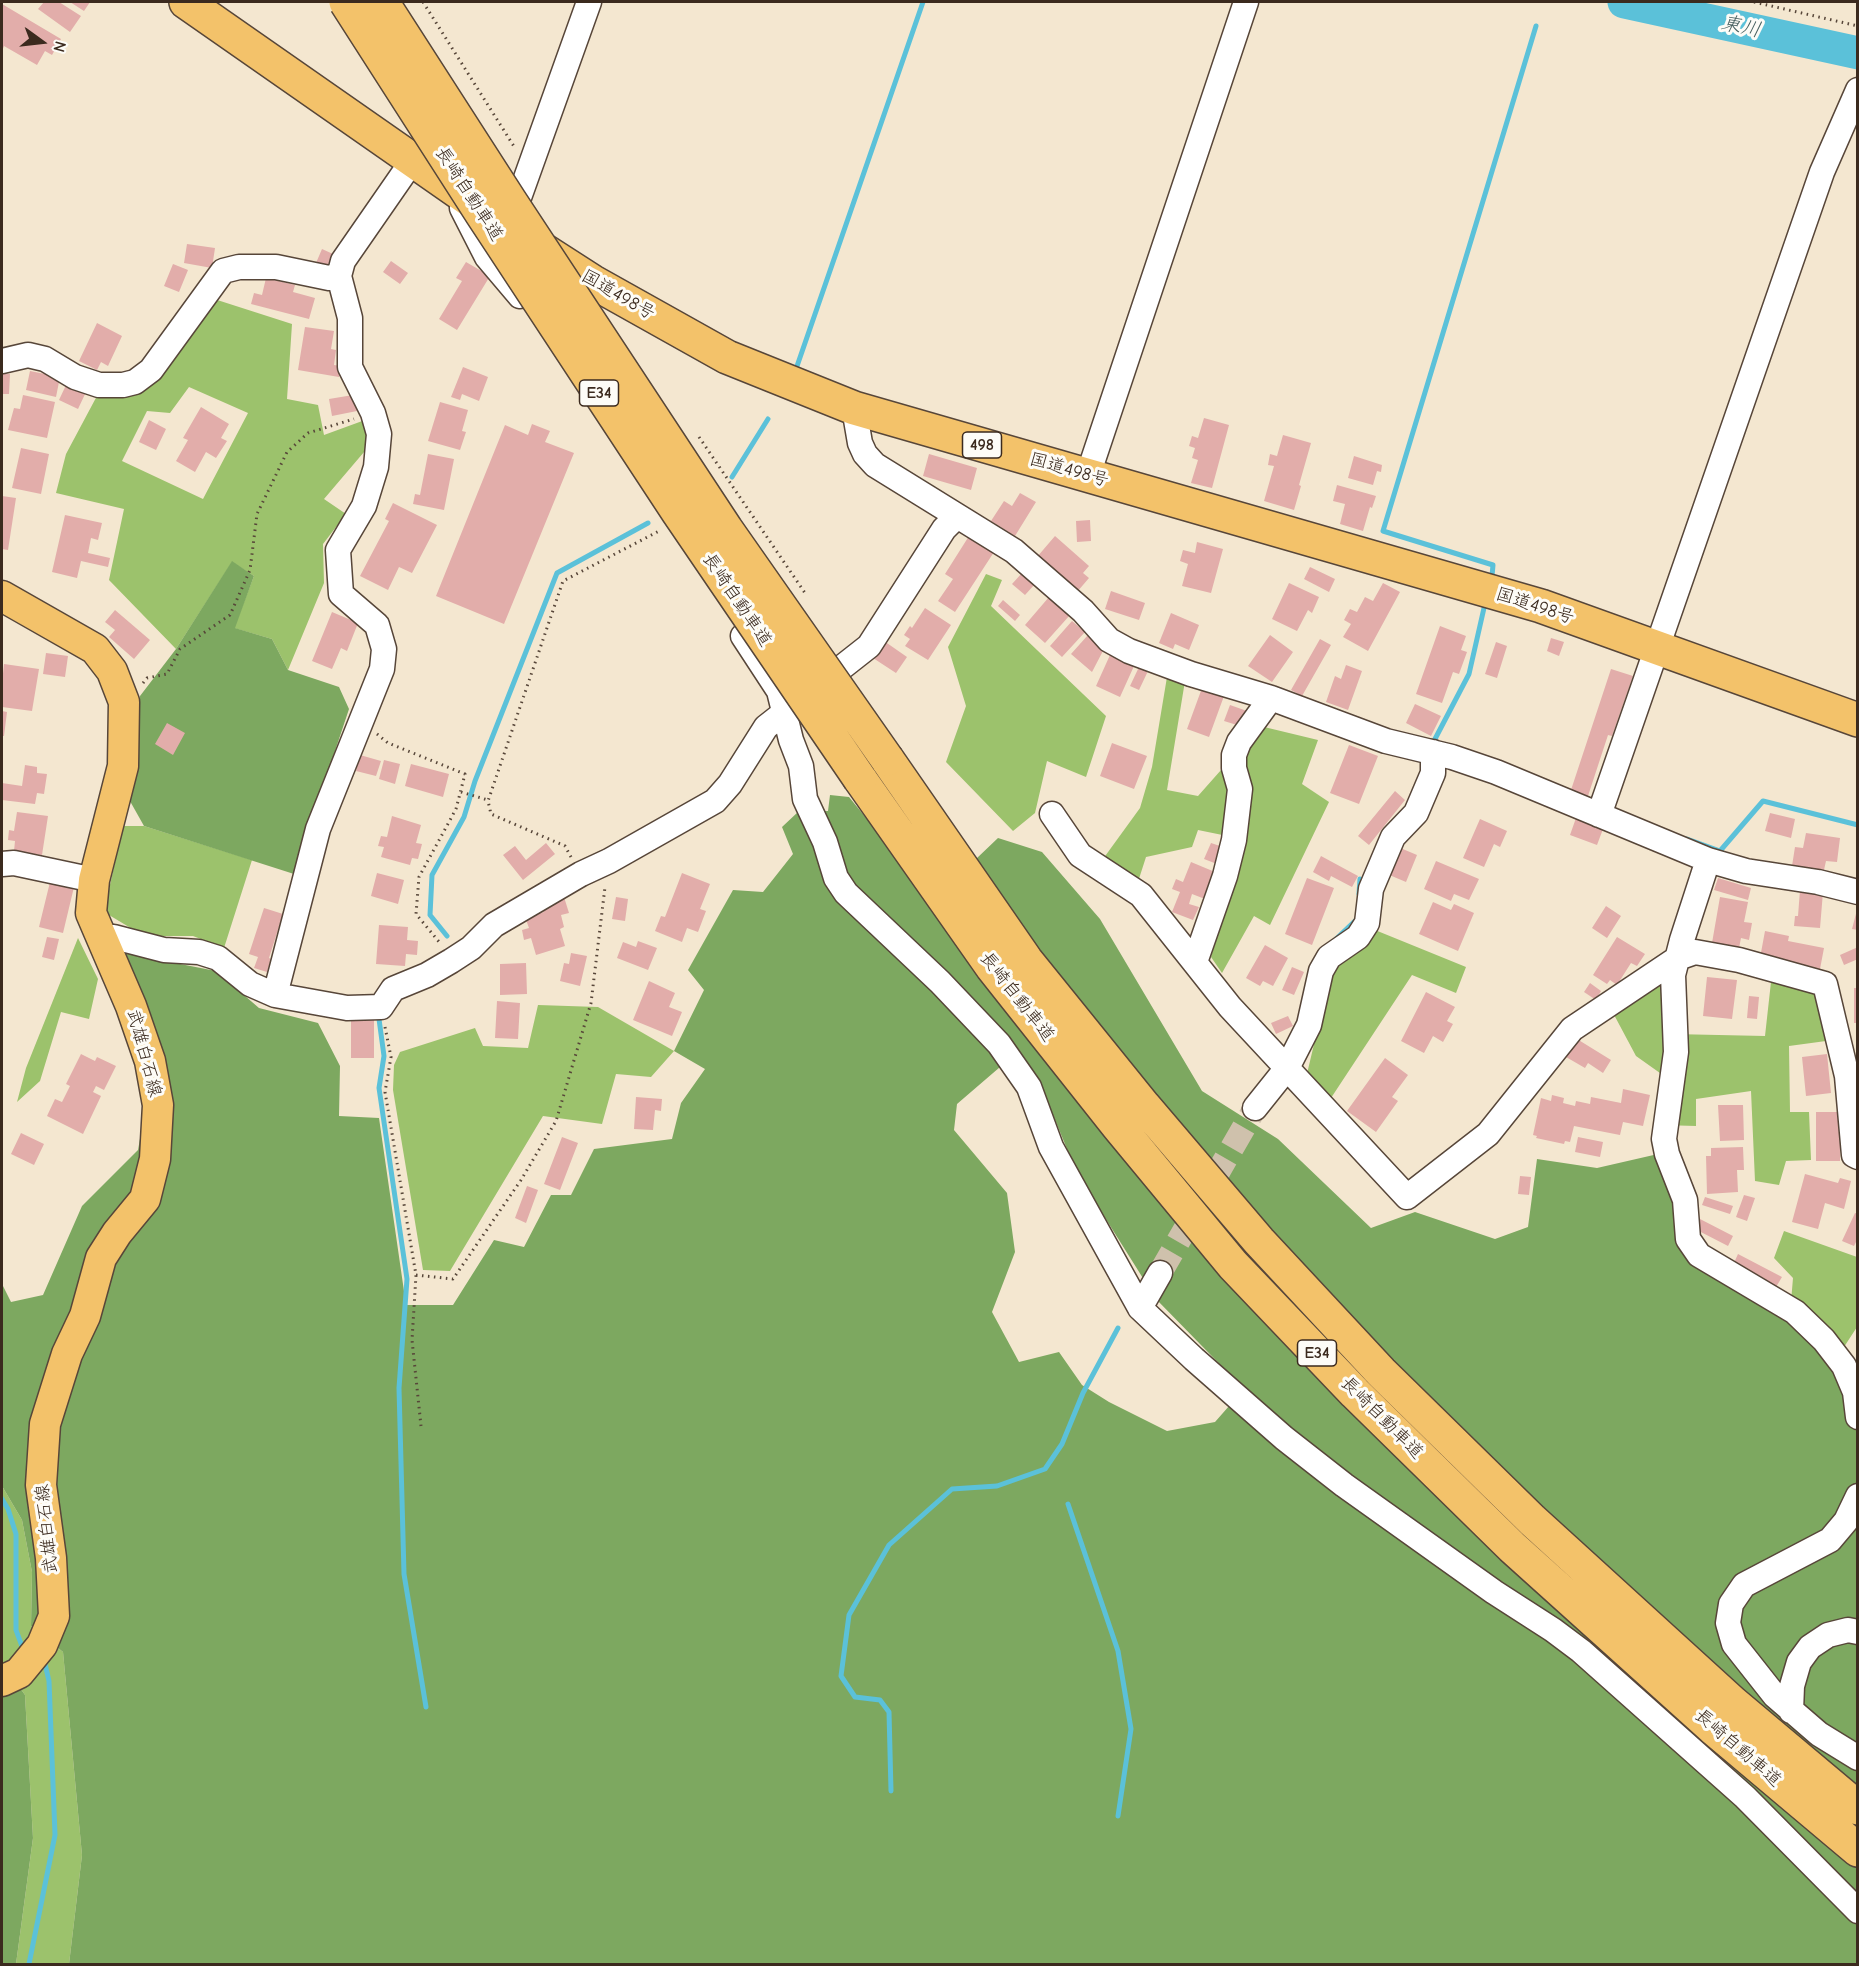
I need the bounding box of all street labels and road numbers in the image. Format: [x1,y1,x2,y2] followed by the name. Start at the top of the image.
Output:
[431,143,507,245] street label: 長崎自動車道
[577,265,659,325] street label: 国道498号
[580,380,618,406] road number: E34
[962,432,1002,458] road number: 498
[1027,448,1111,492] street label: 国道498号
[698,549,776,651] street label: 長崎自動車道
[1493,583,1577,629] street label: 国道498号
[975,948,1059,1046] street label: 長崎自動車道
[122,1007,166,1099] street label: 武雄白石線
[1298,1340,1336,1366] road number: E34
[1336,1372,1428,1464] street label: 長崎自動車道
[32,1483,62,1575] street label: 武雄白石線
[1690,1704,1786,1792] street label: 長崎自動車道

